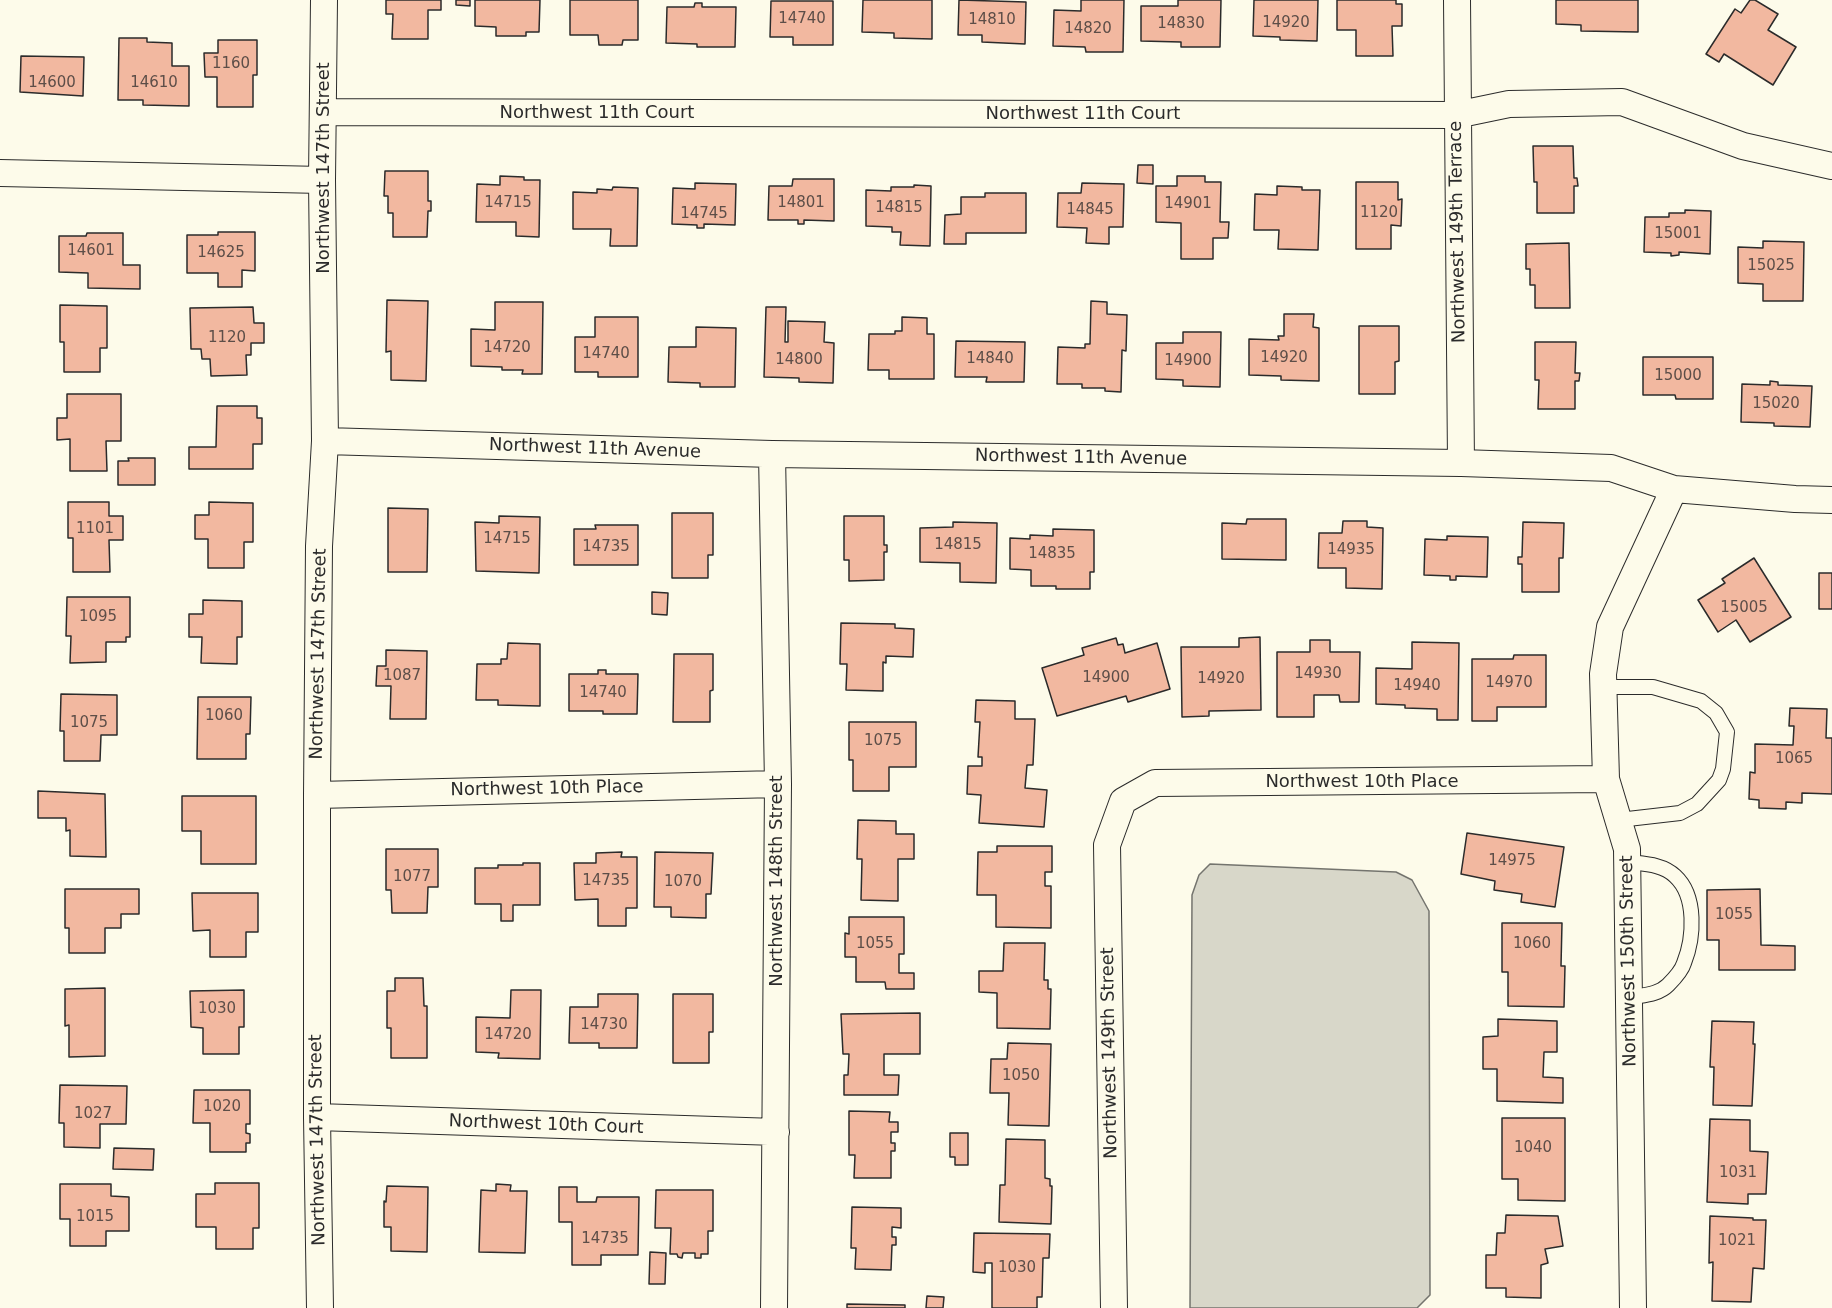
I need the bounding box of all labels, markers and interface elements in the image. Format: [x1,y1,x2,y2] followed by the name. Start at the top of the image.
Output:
[778,10,826,28] house number: 14740
[968,11,1016,29] house number: 14810
[1262,14,1310,32] house number: 14920
[1157,15,1205,33] house number: 14830
[1064,20,1112,38] house number: 14820
[212,55,250,73] house number: 1160
[313,62,335,274] street label: Northwest 147th Street
[28,74,76,92] house number: 14600
[130,74,178,92] house number: 14610
[500,102,694,124] street label: Northwest 11th Court
[986,103,1180,125] street label: Northwest 11th Court
[1445,121,1471,343] street label: Northwest 149th Terrace
[484,194,532,212] house number: 14715
[777,194,825,212] house number: 14801
[1164,195,1212,213] house number: 14901
[875,199,923,217] house number: 14815
[1066,201,1114,219] house number: 14845
[1360,204,1398,222] house number: 1120
[680,205,728,223] house number: 14745
[1654,225,1702,243] house number: 15001
[67,242,115,260] house number: 14601
[197,244,245,262] house number: 14625
[1747,257,1795,275] house number: 15025
[208,329,246,347] house number: 1120
[483,339,531,357] house number: 14720
[582,345,630,363] house number: 14740
[1260,349,1308,367] house number: 14920
[966,350,1014,368] house number: 14840
[775,351,823,369] house number: 14800
[1164,352,1212,370] house number: 14900
[1654,367,1702,385] house number: 15000
[1752,395,1800,413] house number: 15020
[489,435,701,463] street label: Northwest 11th Avenue
[975,445,1187,471] street label: Northwest 11th Avenue
[76,520,114,538] house number: 1101
[483,530,531,548] house number: 14715
[934,536,982,554] house number: 14815
[582,538,630,556] house number: 14735
[1327,541,1375,559] house number: 14935
[1028,545,1076,563] house number: 14835
[306,548,332,760] street label: Northwest 147th Street
[1720,599,1768,617] house number: 15005
[79,608,117,626] house number: 1095
[1294,665,1342,683] house number: 14930
[383,667,421,685] house number: 1087
[1082,669,1130,687] house number: 14900
[1197,670,1245,688] house number: 14920
[1485,674,1533,692] house number: 14970
[1393,677,1441,695] house number: 14940
[579,684,627,702] house number: 14740
[205,707,243,725] house number: 1060
[70,714,108,732] house number: 1075
[864,732,902,750] house number: 1075
[1775,750,1813,768] house number: 1065
[1265,771,1459,793] street label: Northwest 10th Place
[766,775,788,987] street label: Northwest 148th Street
[450,777,644,801] street label: Northwest 10th Place
[1488,852,1536,870] house number: 14975
[1616,855,1642,1067] street label: Northwest 150th Street
[393,868,431,886] house number: 1077
[582,872,630,890] house number: 14735
[664,873,702,891] house number: 1070
[1715,906,1753,924] house number: 1055
[856,935,894,953] house number: 1055
[1513,935,1551,953] house number: 1060
[1097,947,1123,1159] street label: Northwest 149th Street
[198,1000,236,1018] house number: 1030
[580,1016,628,1034] house number: 14730
[484,1026,532,1044] house number: 14720
[305,1034,331,1246] street label: Northwest 147th Street
[1002,1067,1040,1085] house number: 1050
[203,1098,241,1116] house number: 1020
[74,1105,112,1123] house number: 1027
[448,1111,644,1139] street label: Northwest 10th Court
[1514,1139,1552,1157] house number: 1040
[1719,1164,1757,1182] house number: 1031
[76,1208,114,1226] house number: 1015
[581,1230,629,1248] house number: 14735
[1718,1232,1756,1250] house number: 1021
[998,1259,1036,1277] house number: 1030

